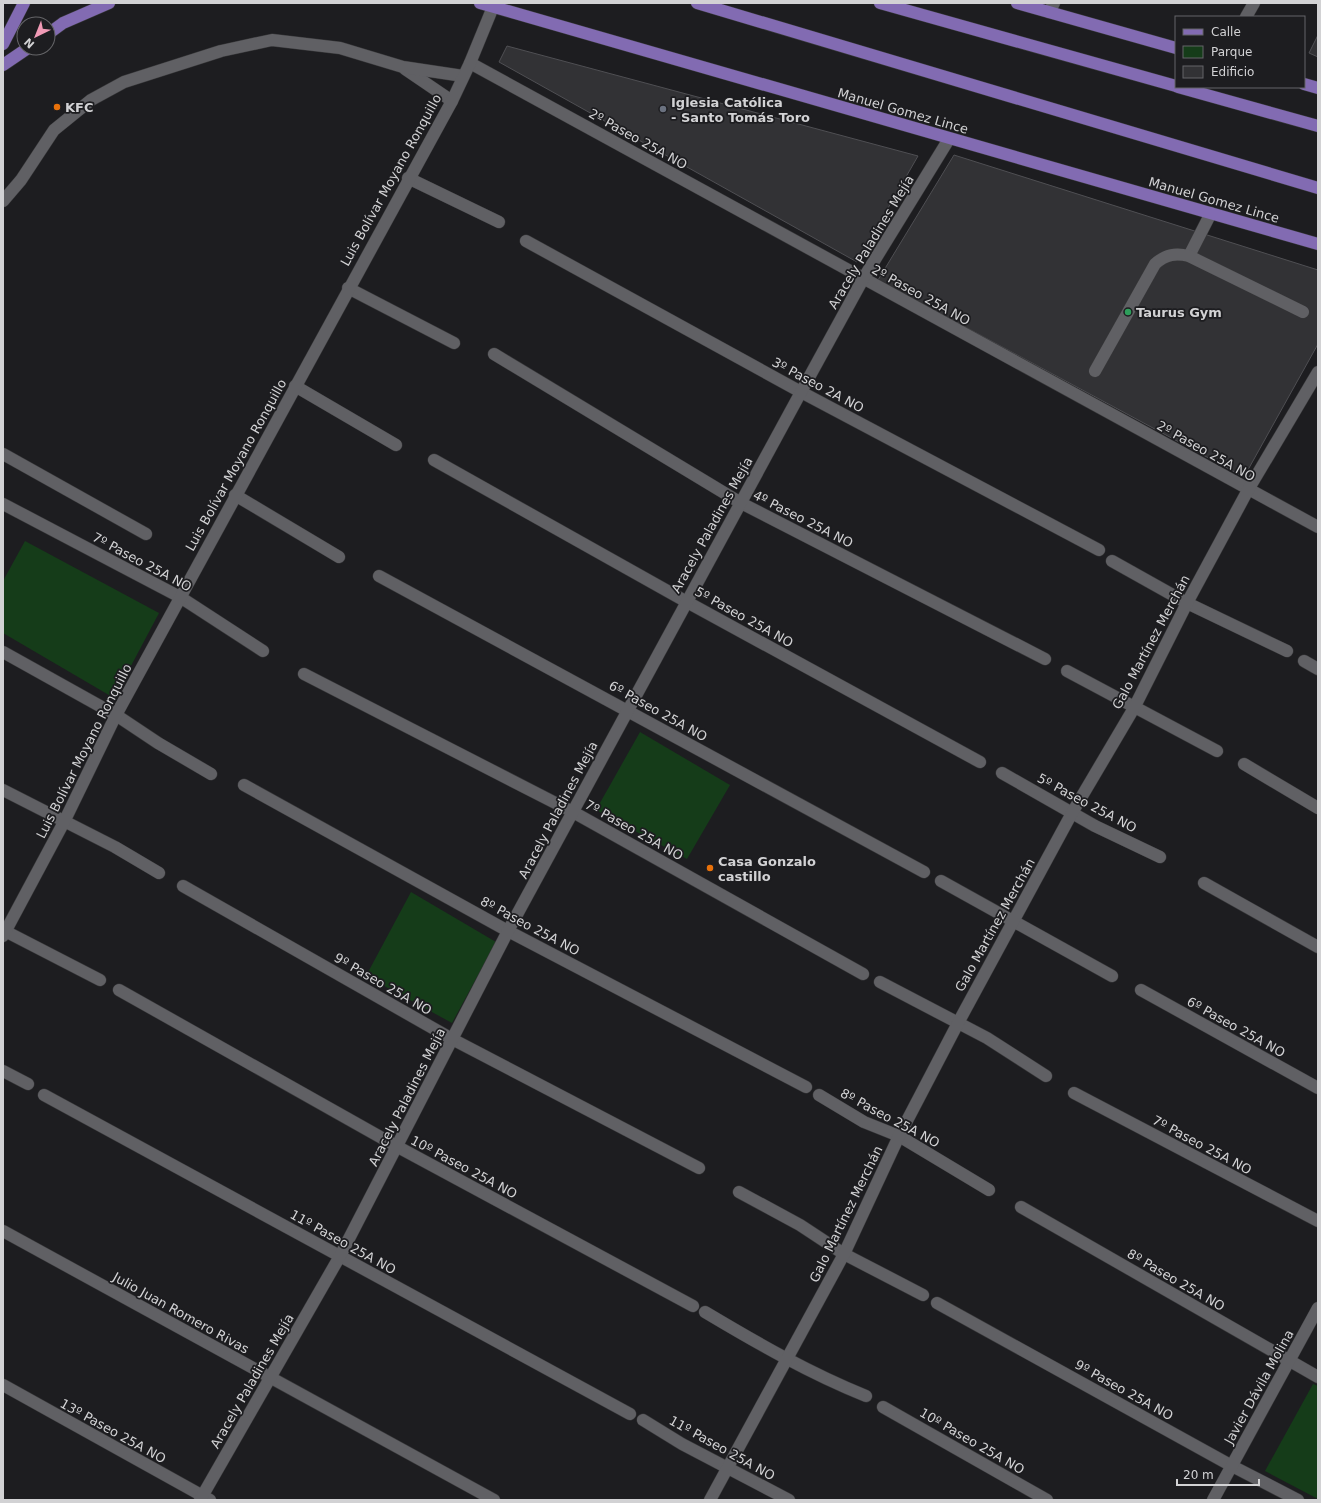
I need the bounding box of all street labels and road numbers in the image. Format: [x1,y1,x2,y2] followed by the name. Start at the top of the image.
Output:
[836,85,970,137] street label: Manuel Gomez Lince
[337,91,445,269] street label: Luis Bolívar Moyano Ronquillo
[586,106,690,172] street label: 2º Paseo 25A NO
[825,173,917,311] street label: Aracely Paladines Mejía
[1147,174,1281,226] street label: Manuel Gomez Lince
[869,262,973,328] street label: 2º Paseo 25A NO
[770,354,866,416] street label: 3º Paseo 2A NO
[182,376,290,554] street label: Luis Bolívar Moyano Ronquillo
[1154,418,1258,484] street label: 2º Paseo 25A NO
[668,454,756,596] street label: Aracely Paladines Mejía
[751,487,855,551] street label: 4º Paseo 25A NO
[90,530,194,594] street label: 7º Paseo 25A NO
[1109,572,1193,712] street label: Galo Martínez Merchán
[692,584,796,650] street label: 5º Paseo 25A NO
[33,661,135,841] street label: Luis Bolívar Moyano Ronquillo
[606,678,710,744] street label: 6º Paseo 25A NO
[515,739,601,881] street label: Aracely Paladines Mejía
[1035,771,1139,835] street label: 5º Paseo 25A NO
[582,797,686,863] street label: 7º Paseo 25A NO
[952,856,1038,994] street label: Galo Martínez Merchán
[478,894,582,958] street label: 8º Paseo 25A NO
[332,950,434,1018] street label: 9º Paseo 25A NO
[1184,994,1288,1060] street label: 6º Paseo 25A NO
[366,1025,448,1169] street label: Aracely Paladines Mejía
[838,1086,942,1150] street label: 8º Paseo 25A NO
[1150,1113,1254,1177] street label: 7º Paseo 25A NO
[408,1133,520,1201] street label: 10º Paseo 25A NO
[806,1143,886,1285] street label: Galo Martínez Merchán
[288,1207,398,1277] street label: 11º Paseo 25A NO
[1125,1246,1227,1314] street label: 8º Paseo 25A NO
[110,1269,252,1357] street label: Julio Juan Romero Rivas
[207,1311,297,1451] street label: Aracely Paladines Mejía
[1221,1327,1297,1448] street label: Javier Dávila Molina
[1072,1357,1176,1423] street label: 9º Paseo 25A NO
[58,1396,168,1466] street label: 13º Paseo 25A NO
[917,1405,1027,1477] street label: 10º Paseo 25A NO
[667,1413,777,1483] street label: 11º Paseo 25A NO

